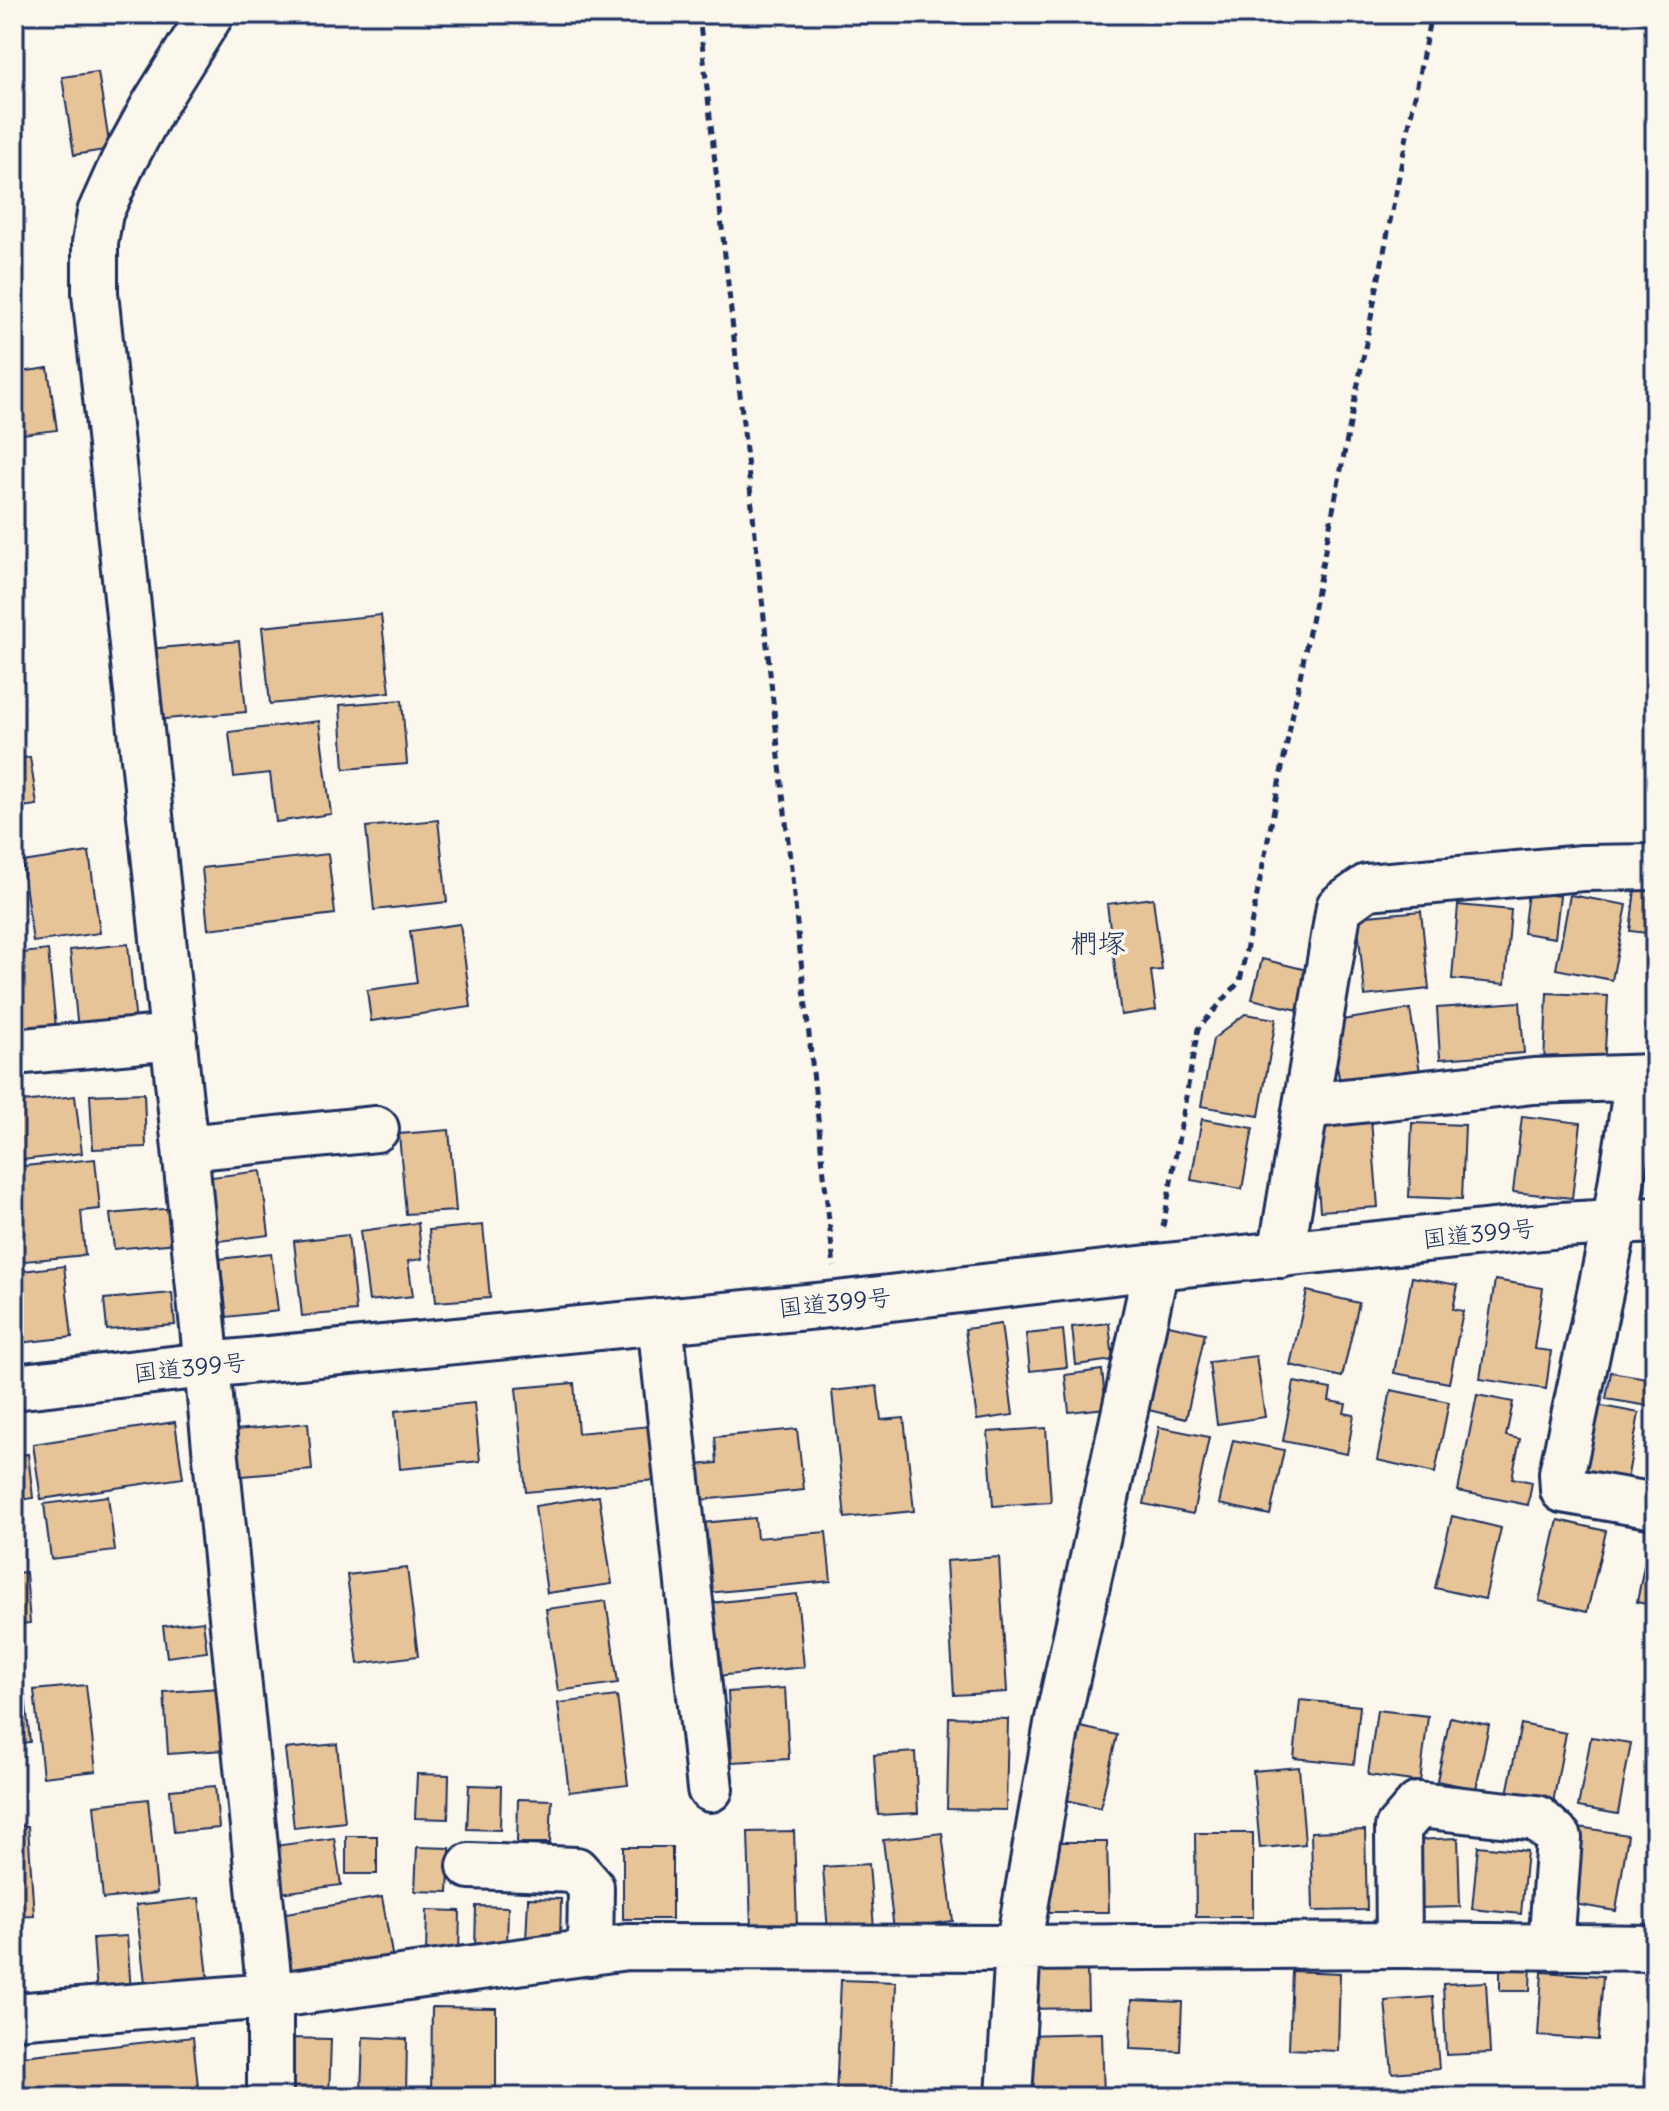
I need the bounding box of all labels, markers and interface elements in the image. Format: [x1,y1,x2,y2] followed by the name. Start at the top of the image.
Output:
[1070,925,1126,961] district label: 椚塚
[1421,1212,1537,1254] street label: 国道399号
[777,1281,893,1323] street label: 国道399号
[132,1346,248,1388] street label: 国道399号

